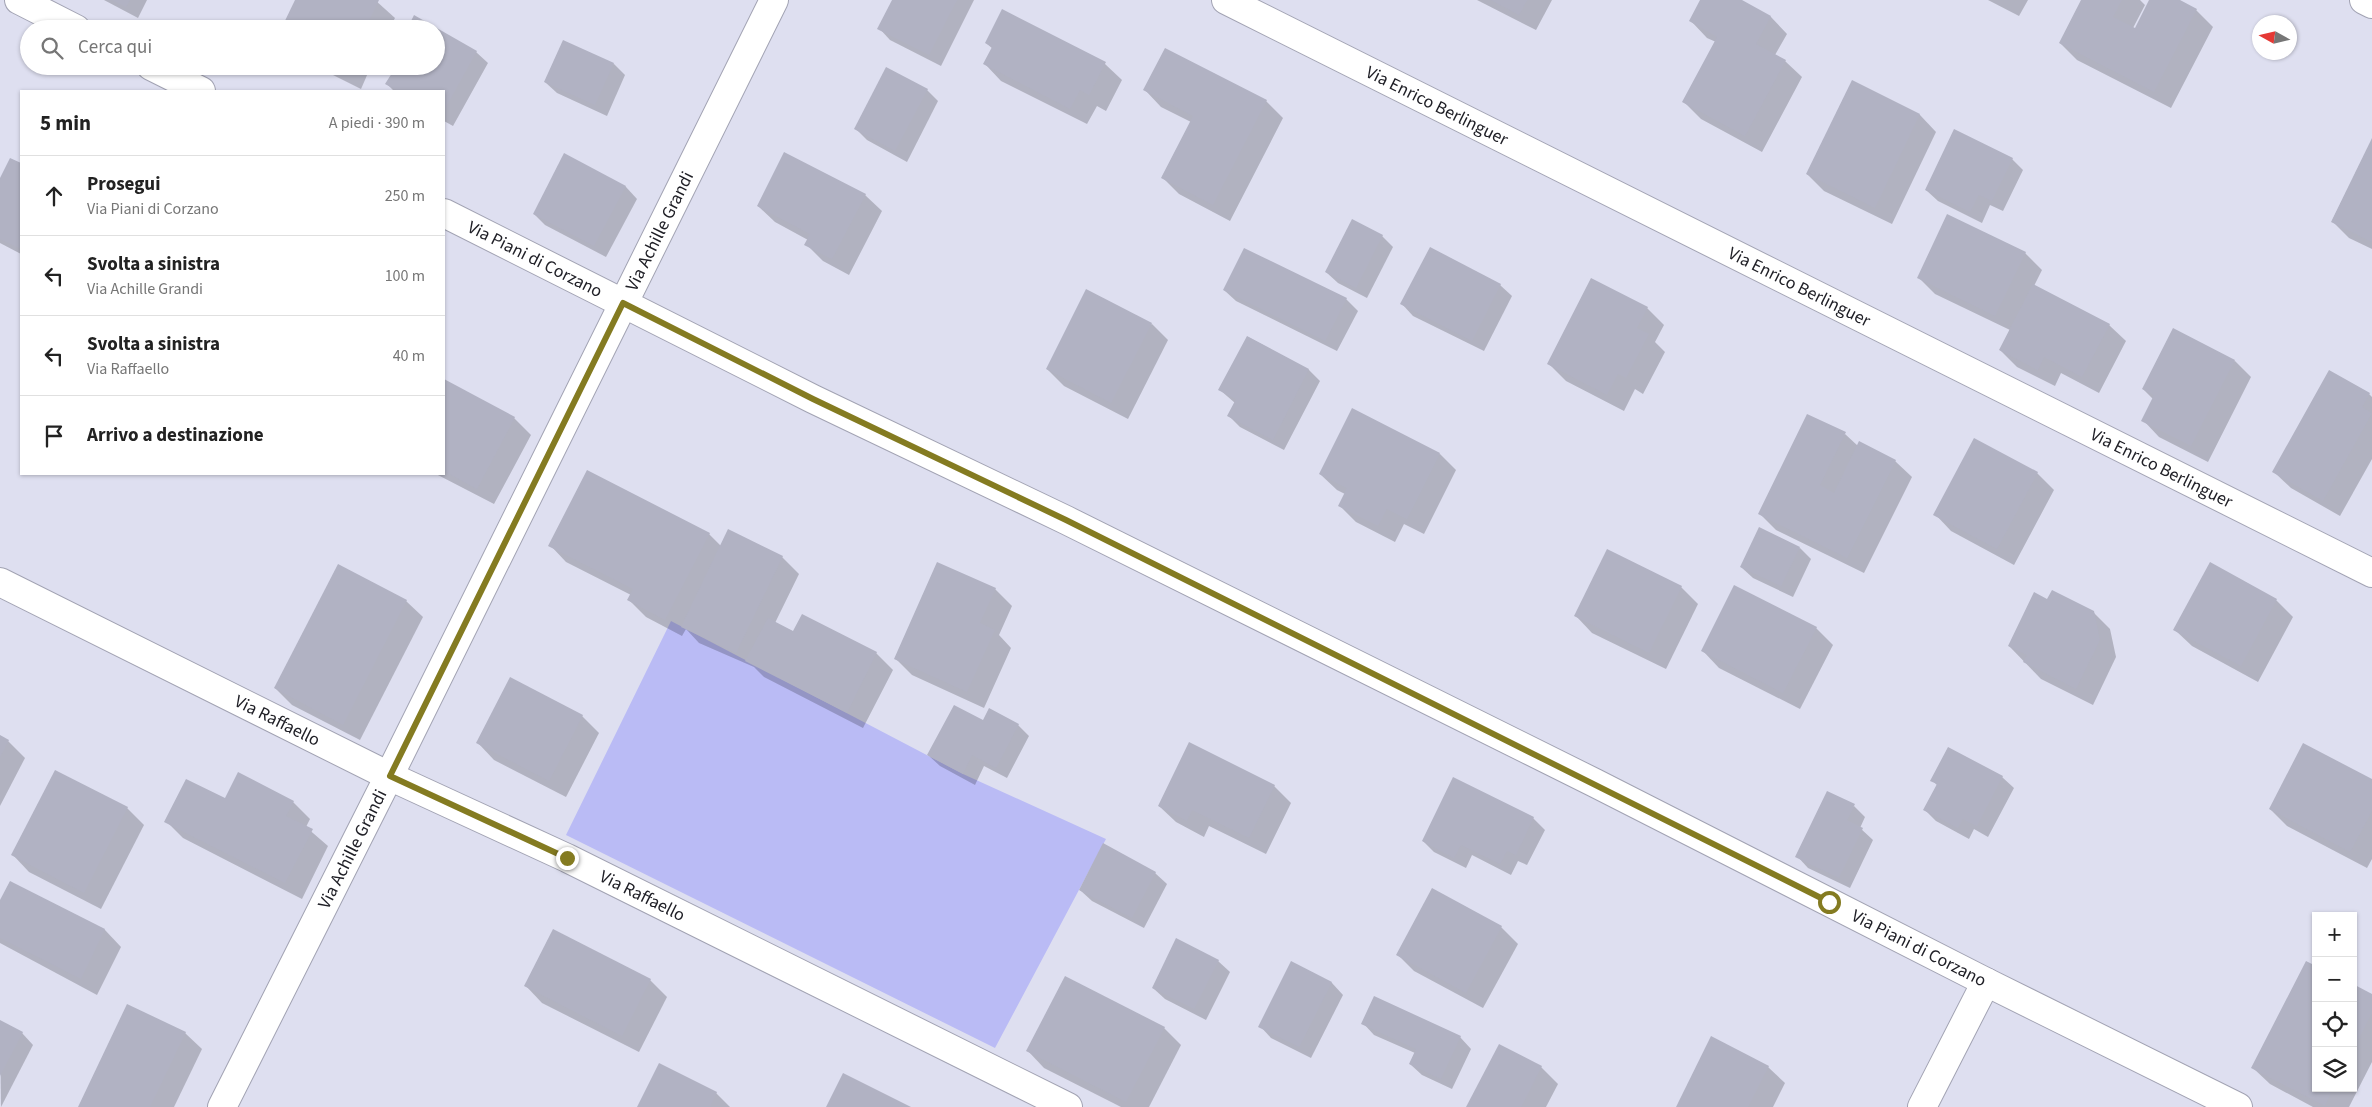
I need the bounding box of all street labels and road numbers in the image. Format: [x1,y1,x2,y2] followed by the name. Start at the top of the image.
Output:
[1361,60,1513,152] street label: Via Enrico Berlinguer
[620,167,700,295] street label: Via Achille Grandi
[463,215,607,304] street label: Via Piani di Corzano
[1724,241,1875,334] street label: Via Enrico Berlinguer
[2086,422,2238,515] street label: Via Enrico Berlinguer
[230,689,324,753] street label: Via Raffaello
[312,785,393,913] street label: Via Achille Grandi
[595,864,689,928] street label: Via Raffaello
[1847,904,1991,993] street label: Via Piani di Corzano

